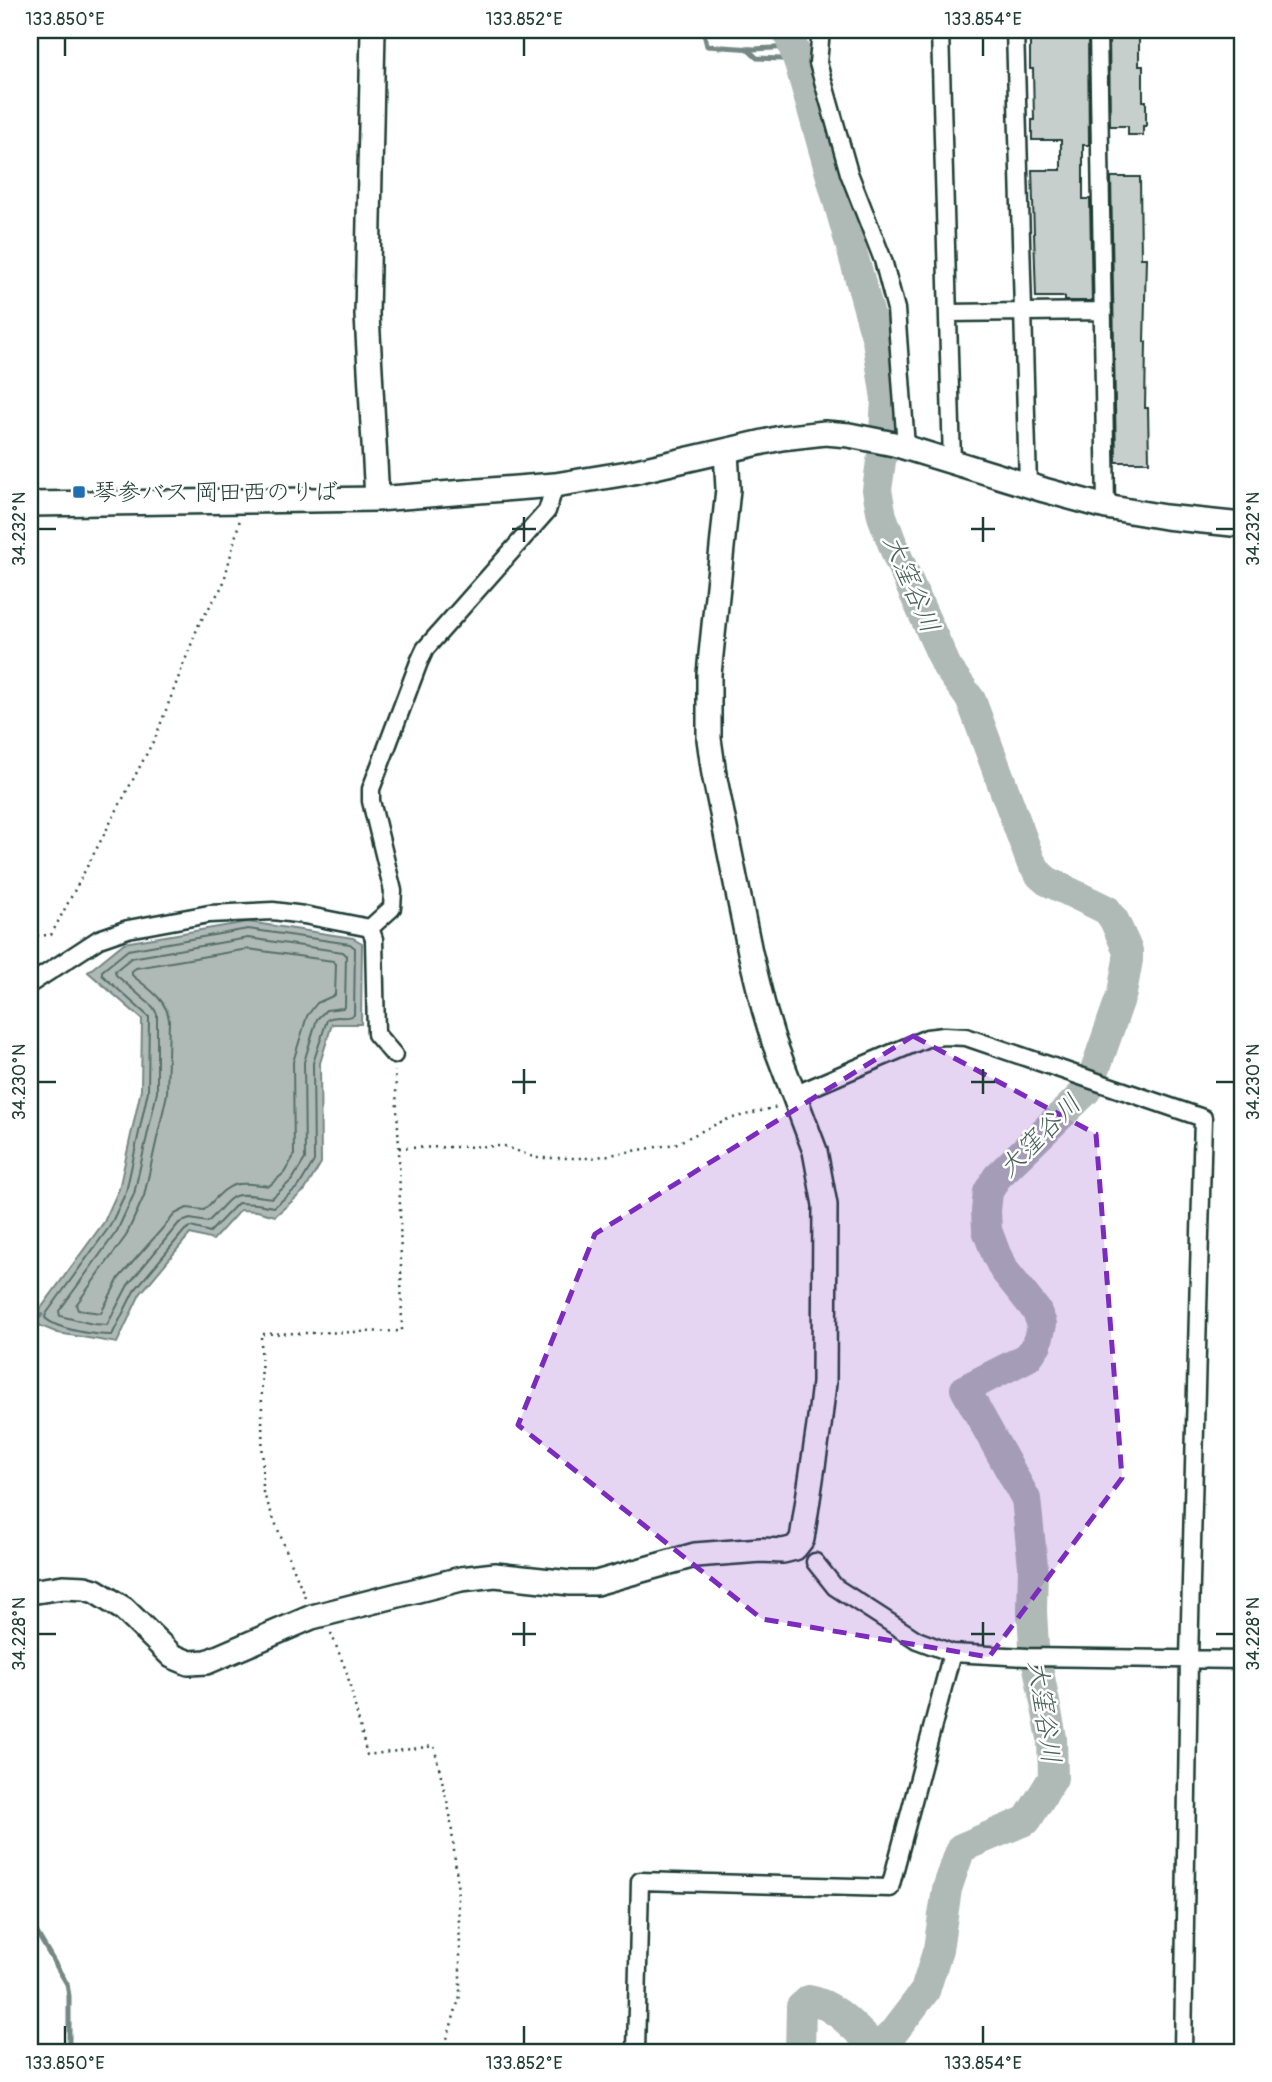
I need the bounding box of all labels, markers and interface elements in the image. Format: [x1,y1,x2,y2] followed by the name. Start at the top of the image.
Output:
[25,8,105,31] text: 133.850°E
[485,8,563,31] text: 133.852°E
[944,8,1022,31] text: 133.854°E
[93,478,338,507] place label: 琴参バス 岡田西のりば
[71,484,87,500] marker: 琴参バス 岡田西のりば
[8,492,31,566] text: 34.232°N
[1242,492,1265,566] text: 34.232°N
[876,530,946,638] water label: 大窪谷川
[8,1044,31,1120] text: 34.230°N
[1242,1044,1265,1120] text: 34.230°N
[992,1088,1088,1184] water label: 大窪谷川
[8,1597,31,1671] text: 34.228°N
[1242,1597,1265,1671] text: 34.228°N
[1021,1658,1067,1766] water label: 大窪谷川
[25,2052,105,2075] text: 133.850°E
[485,2052,563,2075] text: 133.852°E
[944,2052,1022,2075] text: 133.854°E

